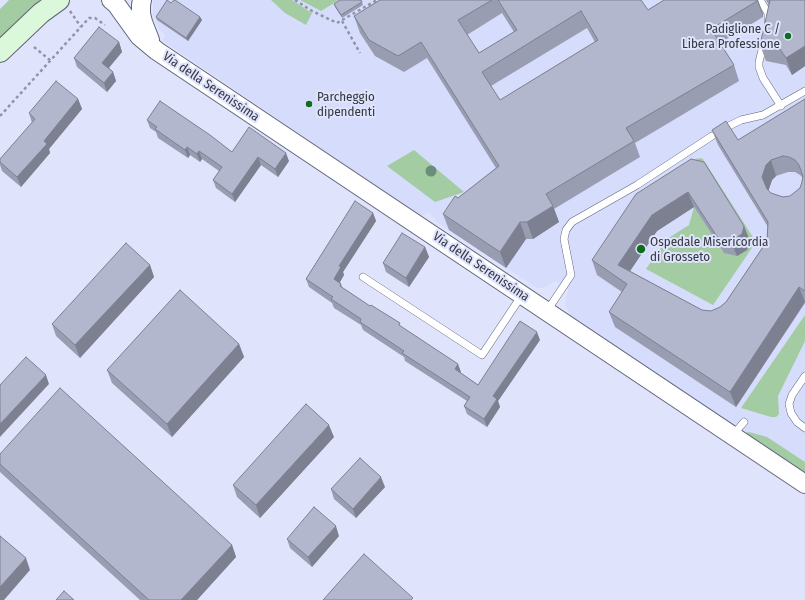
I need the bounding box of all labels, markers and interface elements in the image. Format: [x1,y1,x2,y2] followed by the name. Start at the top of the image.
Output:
[682,21,780,52] place label: Padiglione C / Libera Professione
[783,31,793,41] marker: Padiglione C / Libera Professione
[160,49,262,125] street label: Via della Serenissima
[317,89,375,120] place label: Parcheggio dipendenti
[304,99,314,109] marker: Parcheggio dipendenti
[430,229,532,305] street label: Via della Serenissima
[650,234,768,265] place label: Ospedale Misericordia di Grosseto
[635,243,647,255] marker: Ospedale Misericordia di Grosseto

